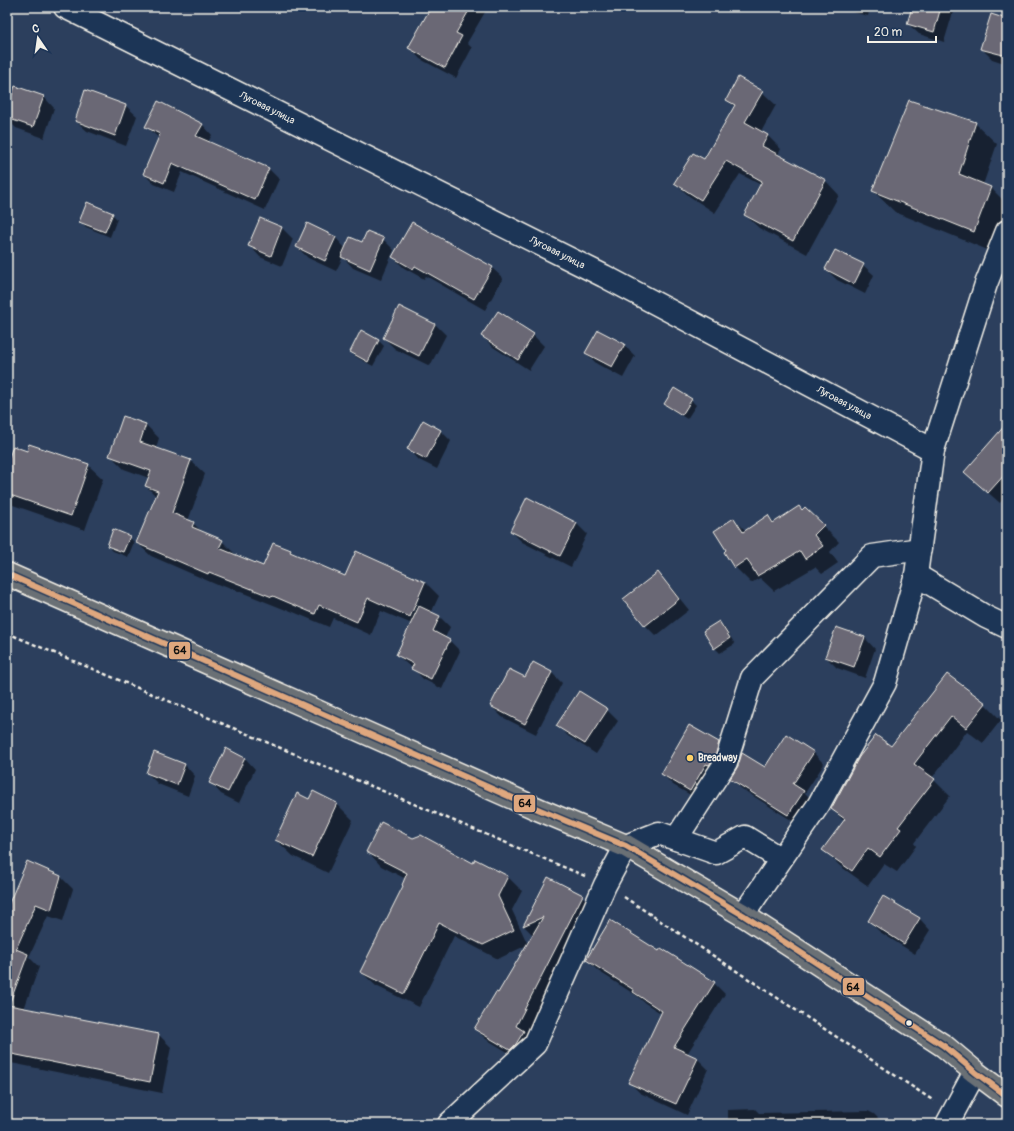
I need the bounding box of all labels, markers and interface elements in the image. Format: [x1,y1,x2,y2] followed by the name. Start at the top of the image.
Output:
[18,18,58,58] north arrow
[868,18,936,44] scale bar
[31,22,41,36] text: С
[874,25,903,40] text: 20 m
[237,89,297,127] street label: Луговая улица
[526,233,587,272] street label: Луговая улица
[814,383,874,423] street label: Луговая улица
[168,641,191,660] line badge: 64
[174,644,187,657] text: 64
[698,752,738,764] place label: Breadway
[685,753,695,763] marker: Breadway
[513,794,536,813] line badge: 64
[519,797,532,810] text: 64
[842,977,865,996] line badge: 64
[847,981,860,994] text: 64
[904,1018,914,1028] unlabelled marker

